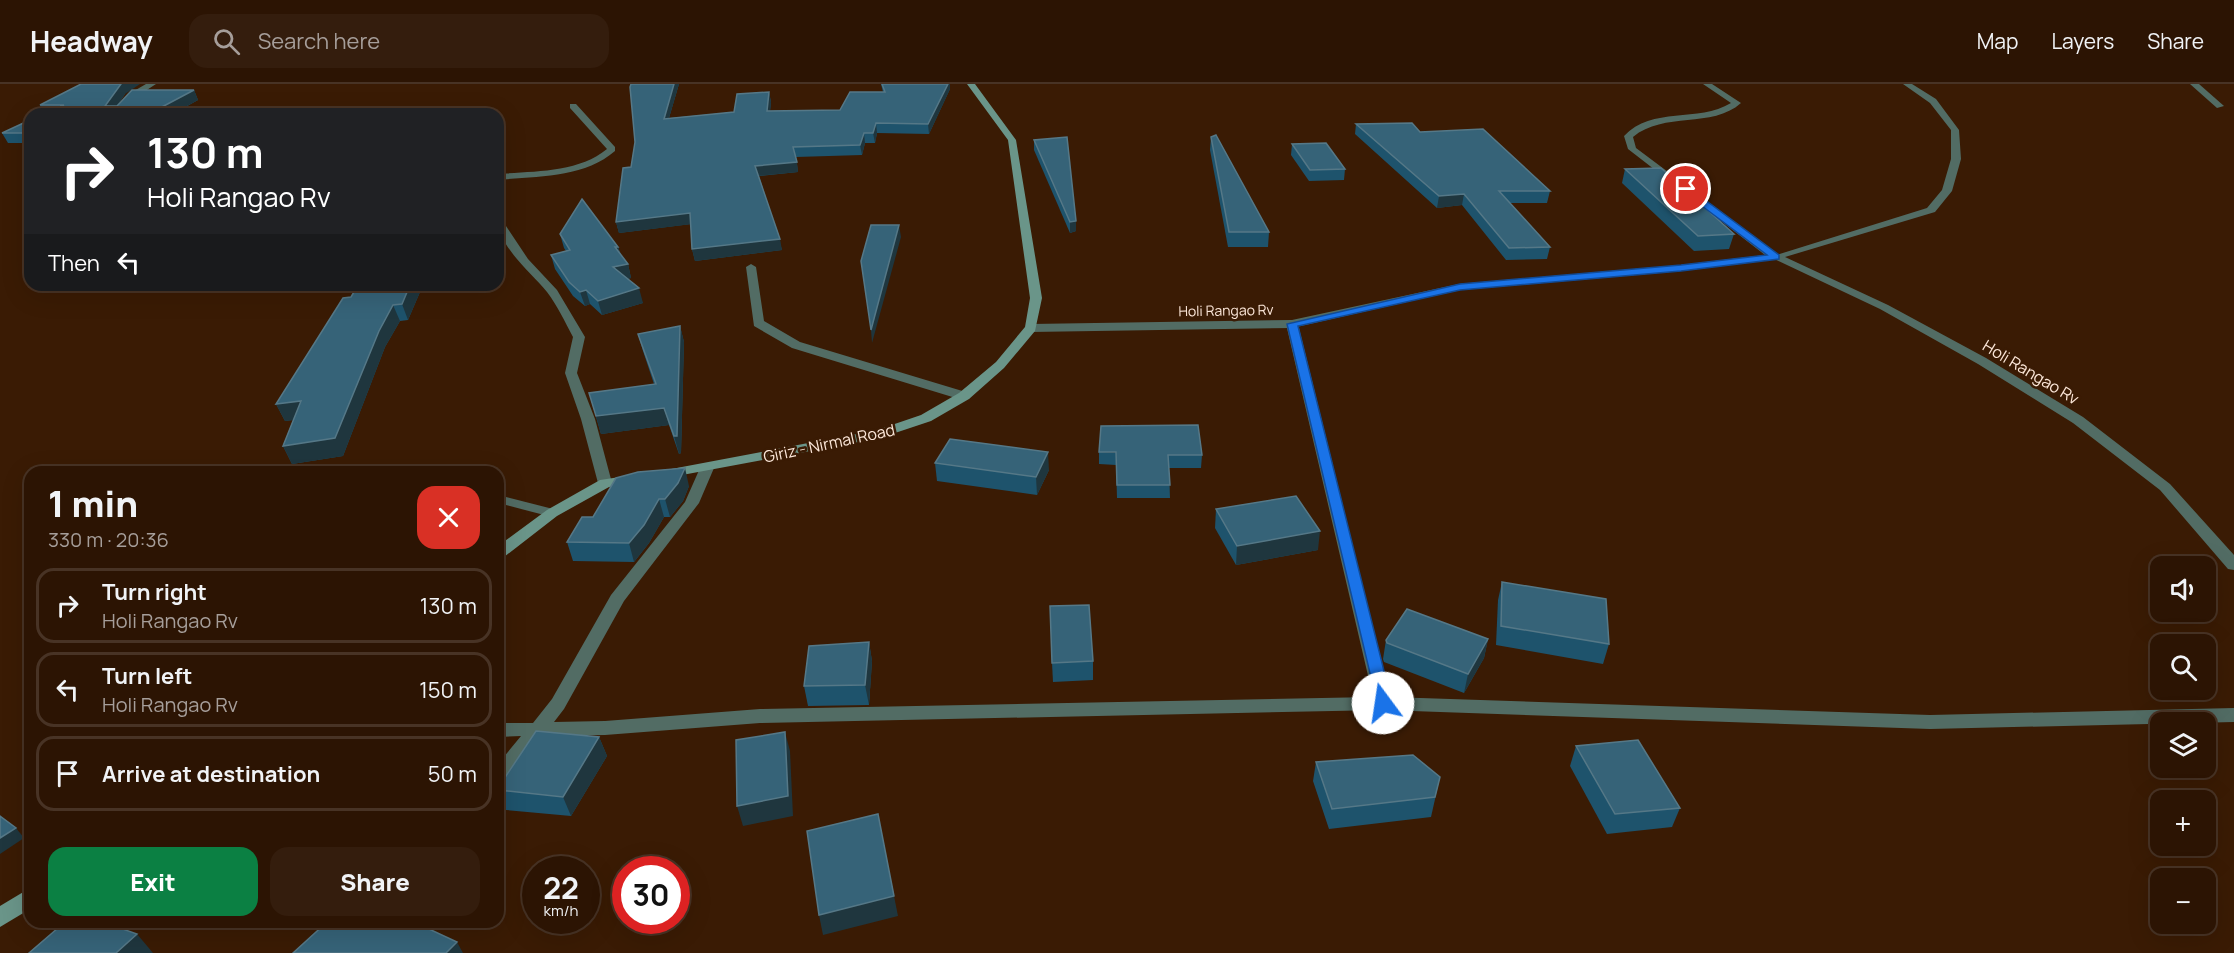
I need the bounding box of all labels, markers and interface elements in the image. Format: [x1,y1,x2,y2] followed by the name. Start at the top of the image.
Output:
[189,14,609,68] search box
[30,22,153,60] text: Headway
[210,25,243,58] icon: search
[258,26,380,56] text: Search here
[1977,27,2018,55] text: Map
[2051,27,2114,55] text: Layers
[2147,27,2204,55] text: Share
[147,123,264,181] text: 130 m
[48,132,126,210] icon: right
[1660,163,1711,214] pin
[1669,172,1702,205] icon: arrive
[147,178,331,215] text: Holi Rangao Rv
[112,246,145,279] icon: left
[48,248,100,278] text: Then
[1178,300,1274,320] street label: Holi Rangao Rv
[1979,335,2083,409] street label: Holi Rangao Rv
[761,418,897,468] street label: Giriz - Nirmal Road
[48,479,138,528] text: 1 min
[417,486,480,549] button: close
[48,526,169,553] text: 330 m · 20:36
[2150,556,2216,934] map controls
[2150,556,2216,622] button: sound
[102,577,207,607] text: Turn right
[51,589,84,622] icon: right
[420,591,477,621] text: 130 m
[102,607,238,634] text: Holi Rangao Rv
[2150,634,2216,700] button: search
[102,661,192,691] text: Turn left
[1351,671,1415,735] position arrow
[51,673,84,706] icon: left
[419,675,477,705] text: 150 m
[102,691,238,718] text: Holi Rangao Rv
[2150,712,2216,778] button: layers
[51,757,84,790] icon: arrive
[102,759,320,789] text: Arrive at destination
[428,759,477,789] text: 50 m
[2150,790,2216,856] button: +
[48,847,258,916] button: Exit
[270,847,480,916] button: Share
[612,856,690,934] speed limit sign: 30
[543,867,579,908] text: 22
[2150,868,2216,934] button: −
[544,900,578,921] text: km/h

